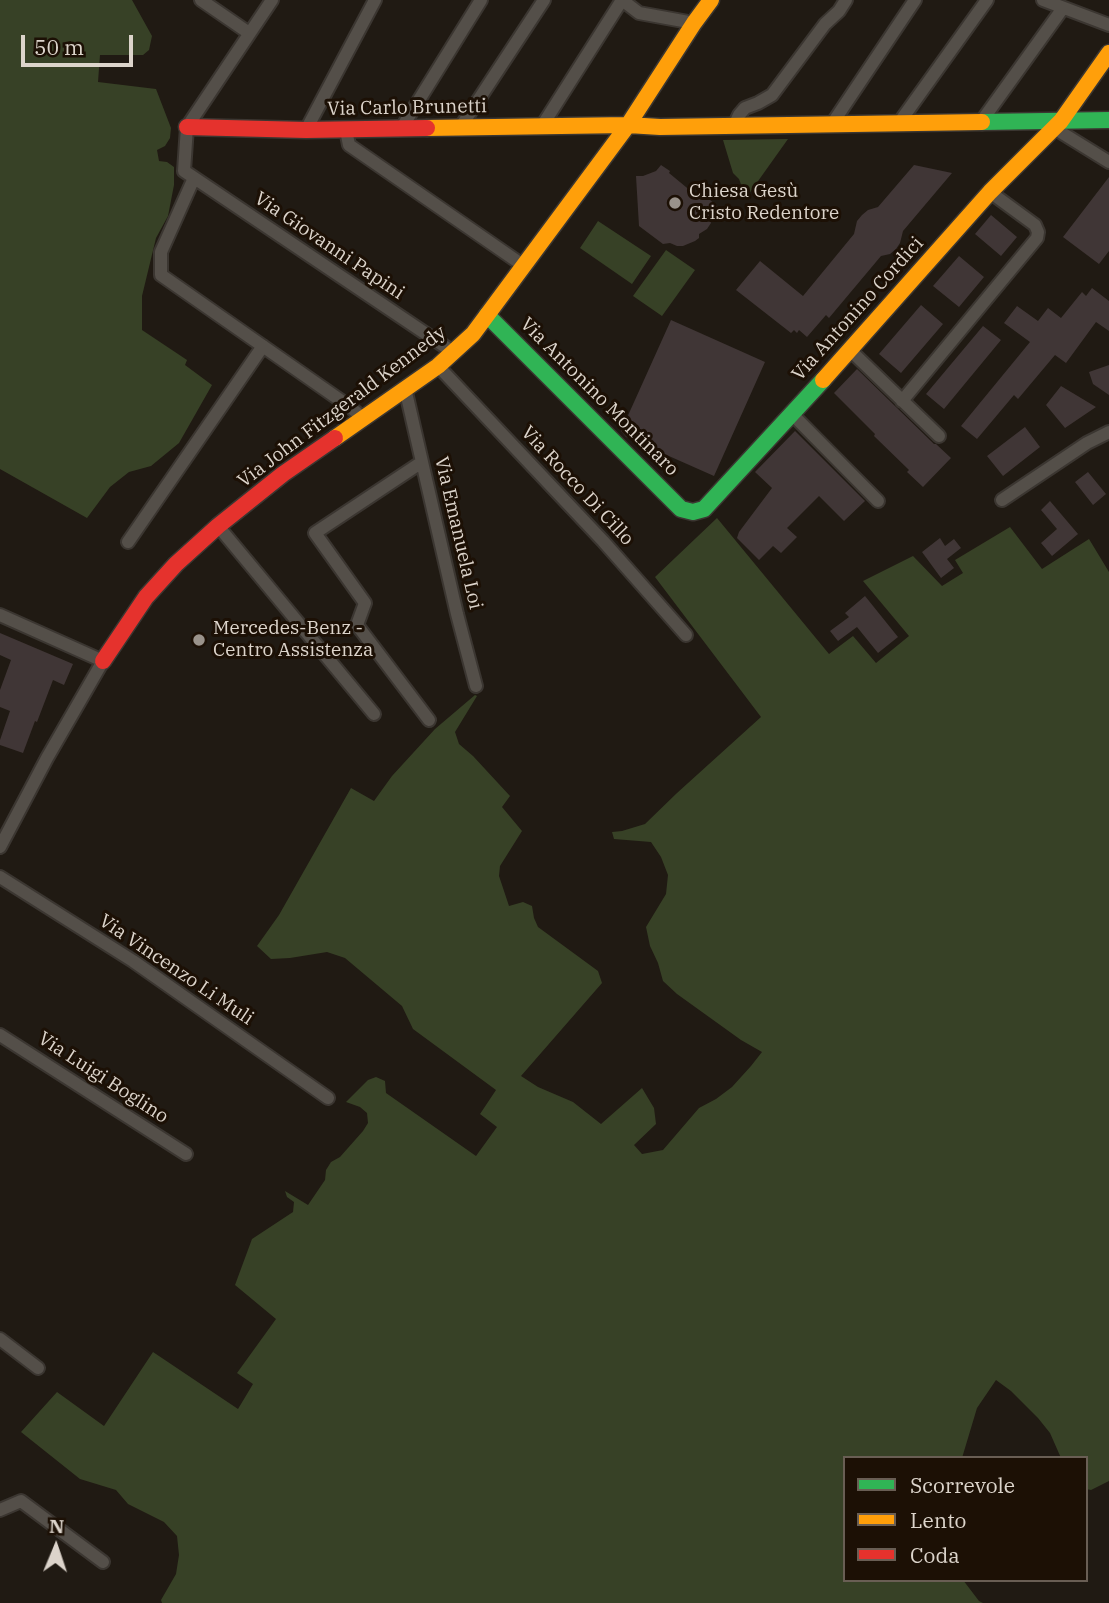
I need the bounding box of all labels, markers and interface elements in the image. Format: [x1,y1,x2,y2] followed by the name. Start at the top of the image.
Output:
[24,21,136,65] scale bar
[34,33,84,61] text: 50 m
[327,95,487,121] street label: Via Carlo Brunetti
[689,181,839,225] place label: Chiesa Gesù Cristo Redentore
[250,187,408,305] street label: Via Giovanni Papini
[667,195,683,211] marker: Chiesa Gesù Cristo Redentore
[787,232,929,386] street label: Via Antonino Cordici
[515,313,683,481] street label: Via Antonino Montinaro
[233,321,451,493] street label: Via John Fitzgerald Kennedy
[516,422,638,550] street label: Via Rocco Di Cillo
[429,454,487,612] street label: Via Emanuela Loi
[213,618,373,662] place label: Mercedes-Benz - Centro Assistenza
[191,632,207,648] marker: Mercedes-Benz - Centro Assistenza
[94,910,258,1030] street label: Via Vincenzo Li Muli
[34,1027,172,1129] street label: Via Luigi Boglino
[843,1456,1088,1582] legend
[910,1471,1015,1499] text: Scorrevole
[910,1506,966,1534] text: Lento
[21,1512,91,1582] north arrow
[49,1514,65,1538] text: N
[910,1541,960,1569] text: Coda

